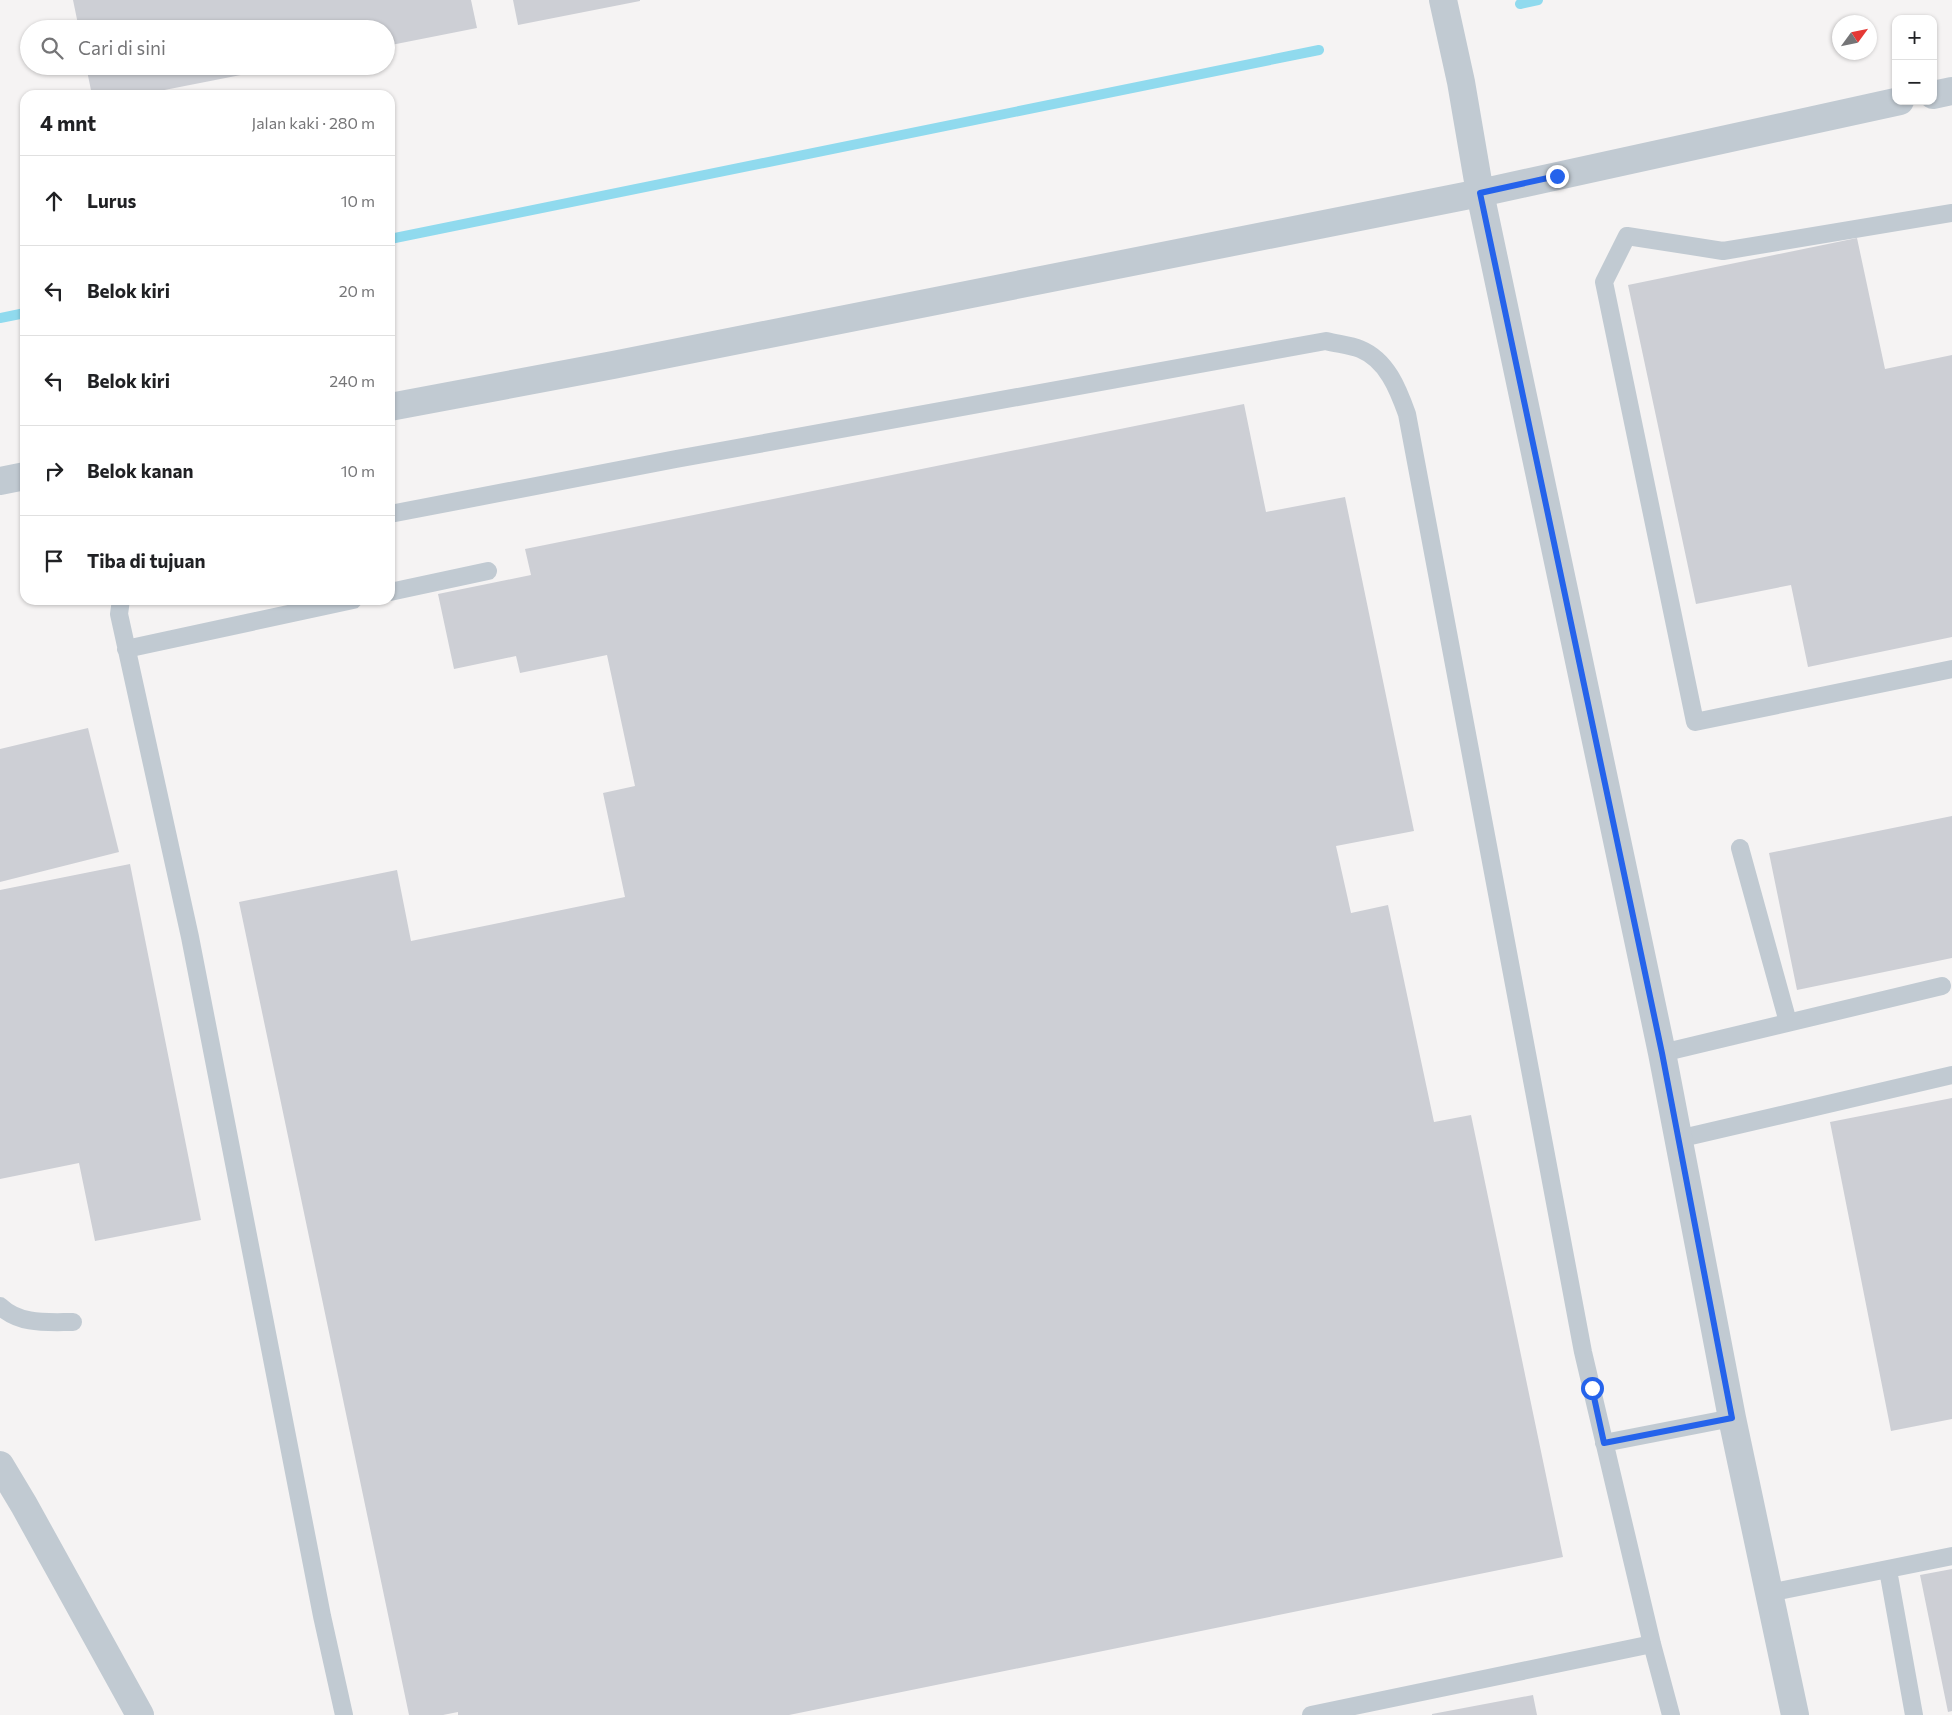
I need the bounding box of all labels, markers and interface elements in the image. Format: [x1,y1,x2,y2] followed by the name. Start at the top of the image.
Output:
[1832,15,1877,60] north arrow
[1892,15,1937,105] map controls
[1892,15,1937,60] button: +
[20,20,395,75] search box
[38,34,66,62] icon: search
[78,36,166,59] text: Cari di sini
[1892,60,1937,105] button: −
[40,110,96,135] text: 4 mnt
[252,113,375,132] text: Jalan kaki · 280 m
[1546,165,1569,188] route end
[40,187,68,215] icon: ahead
[87,189,136,212] text: Lurus
[341,191,375,210] text: 10 m
[40,277,68,305] icon: left
[87,279,170,302] text: Belok kiri
[339,281,375,300] text: 20 m
[40,367,68,395] icon: left
[87,369,170,392] text: Belok kiri
[329,371,375,390] text: 240 m
[40,457,68,485] icon: right
[87,459,194,482] text: Belok kanan
[341,461,375,480] text: 10 m
[40,547,68,575] icon: arrive
[87,549,205,572] text: Tiba di tujuan
[1581,1377,1604,1400] route start

